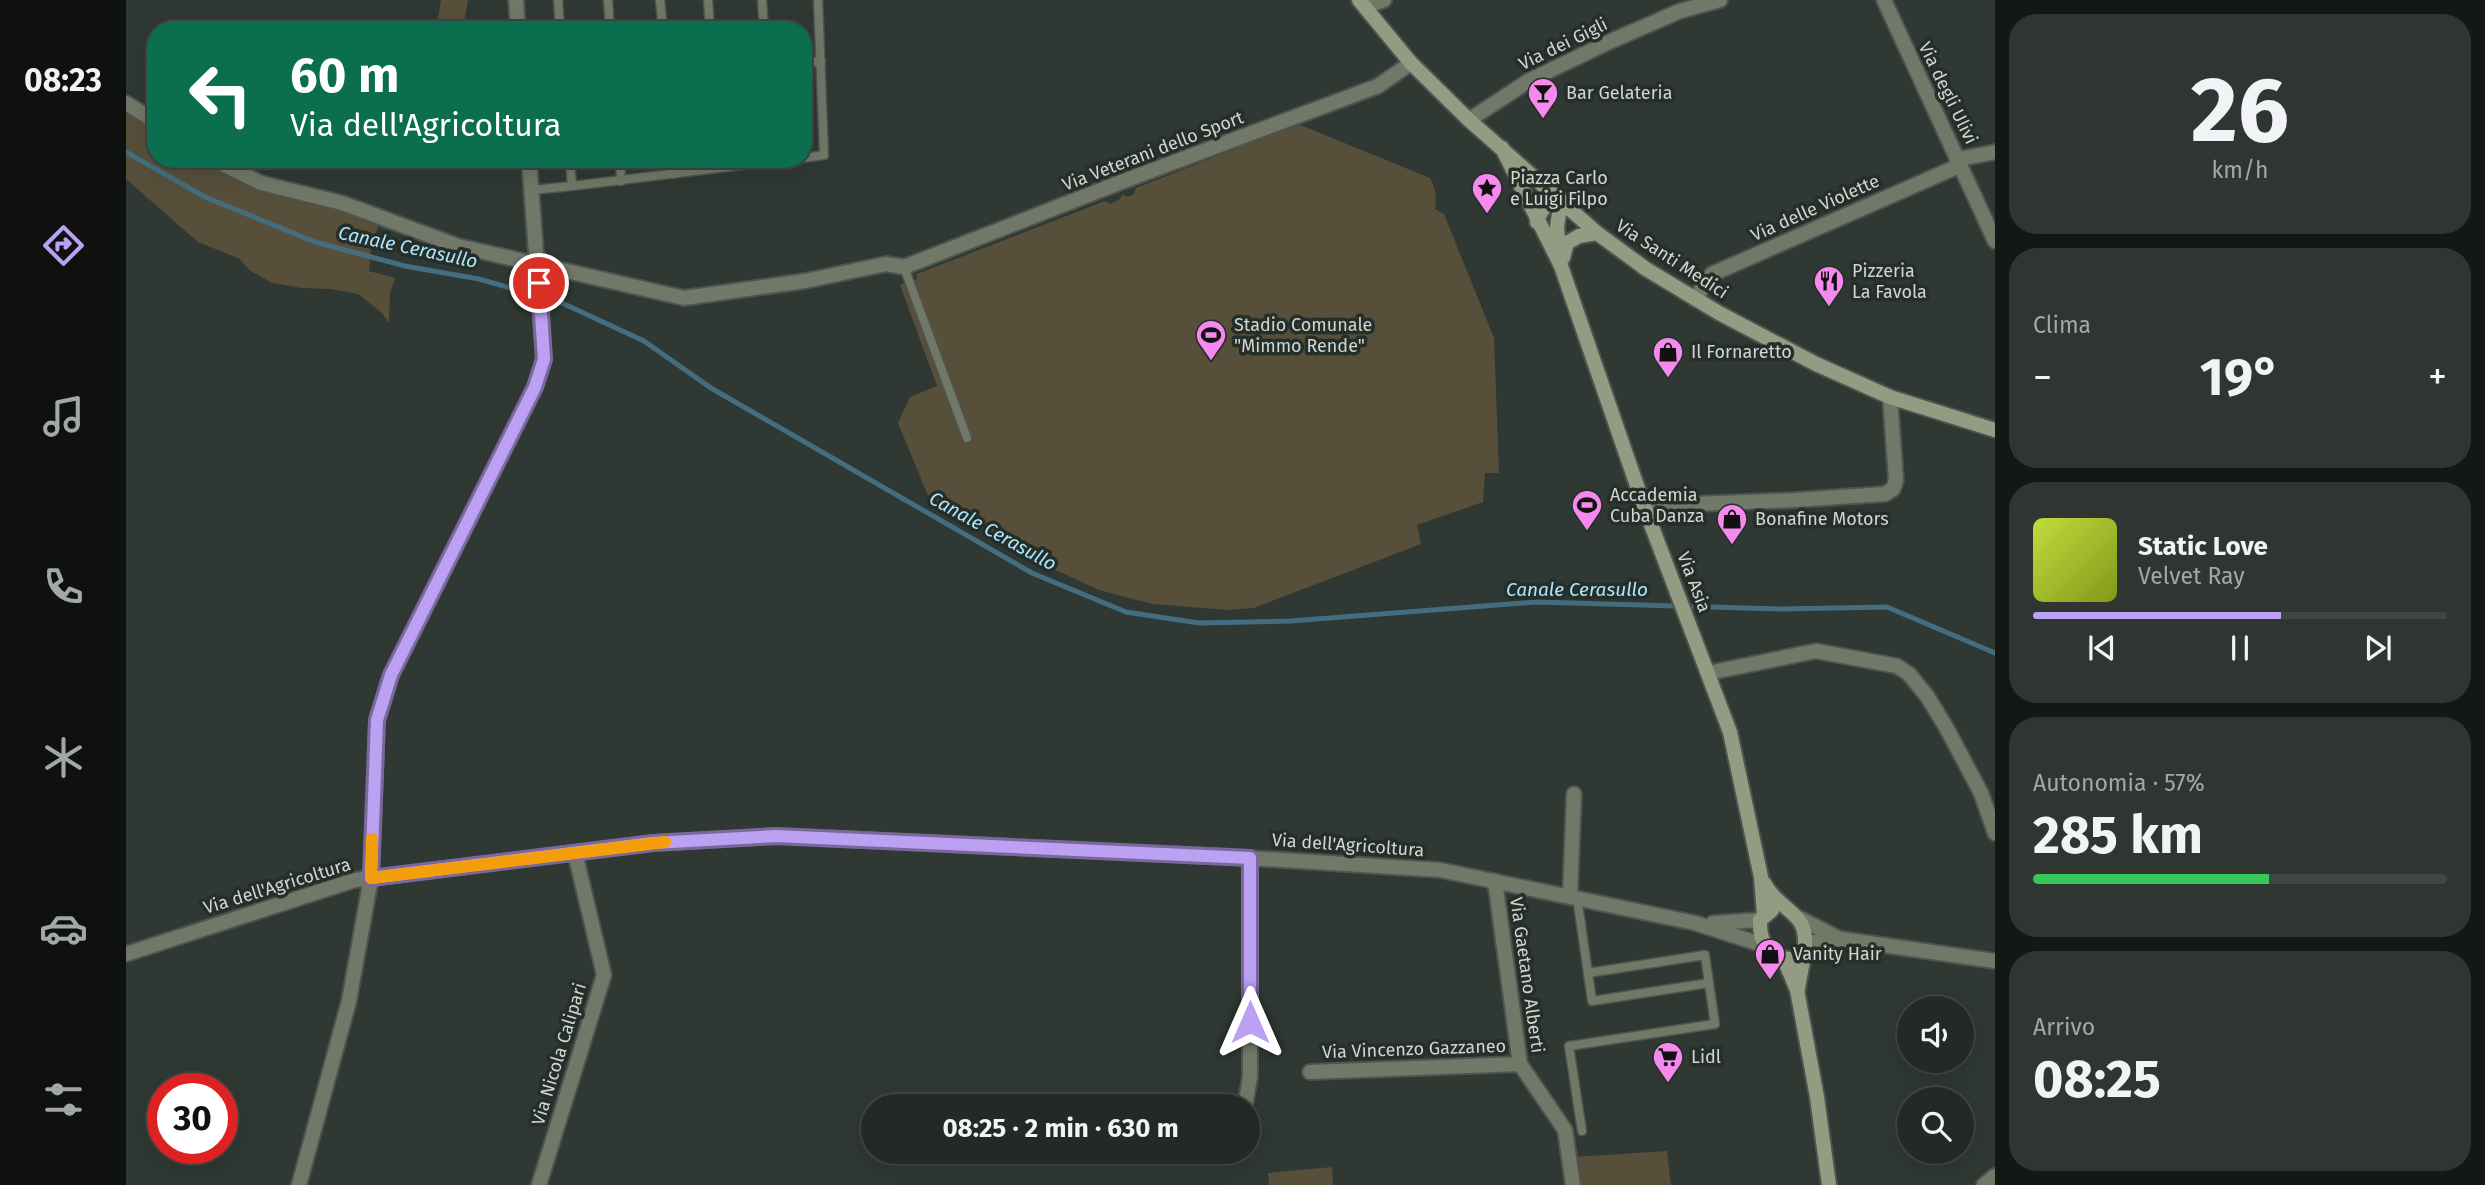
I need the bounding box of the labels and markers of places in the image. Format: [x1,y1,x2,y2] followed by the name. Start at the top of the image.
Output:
[1526,76,1560,120] bar icon: Bar Gelateria
[1566,82,1672,104] place label: Bar Gelateria
[1510,167,1608,210] place label: Piazza Carlo e Luigi Filpo
[1470,171,1504,215] place icon: Piazza Carlo e Luigi Filpo
[509,253,569,313] pin
[1852,260,1927,303] place label: Pizzeria La Favola
[1812,264,1846,308] restaurant icon: Pizzeria La Favola
[1234,314,1372,357] place label: Stadio Comunale "Mimmo Rende"
[1194,318,1228,362] sports icon: Stadio Comunale "Mimmo Rende"
[1651,335,1685,379] shop icon: Il Fornaretto
[1691,341,1792,363] place label: Il Fornaretto
[1610,484,1704,527] place label: Accademia Cuba Danza
[1570,488,1604,532] sports icon: Accademia Cuba Danza
[1715,502,1749,546] shop icon: Bonafine Motors
[1755,508,1889,530] place label: Bonafine Motors
[1753,937,1787,981] shop icon: Vanity Hair
[1793,943,1882,965] place label: Vanity Hair
[1651,1040,1685,1084] supermarket icon: Lidl
[1691,1046,1721,1068] place label: Lidl

